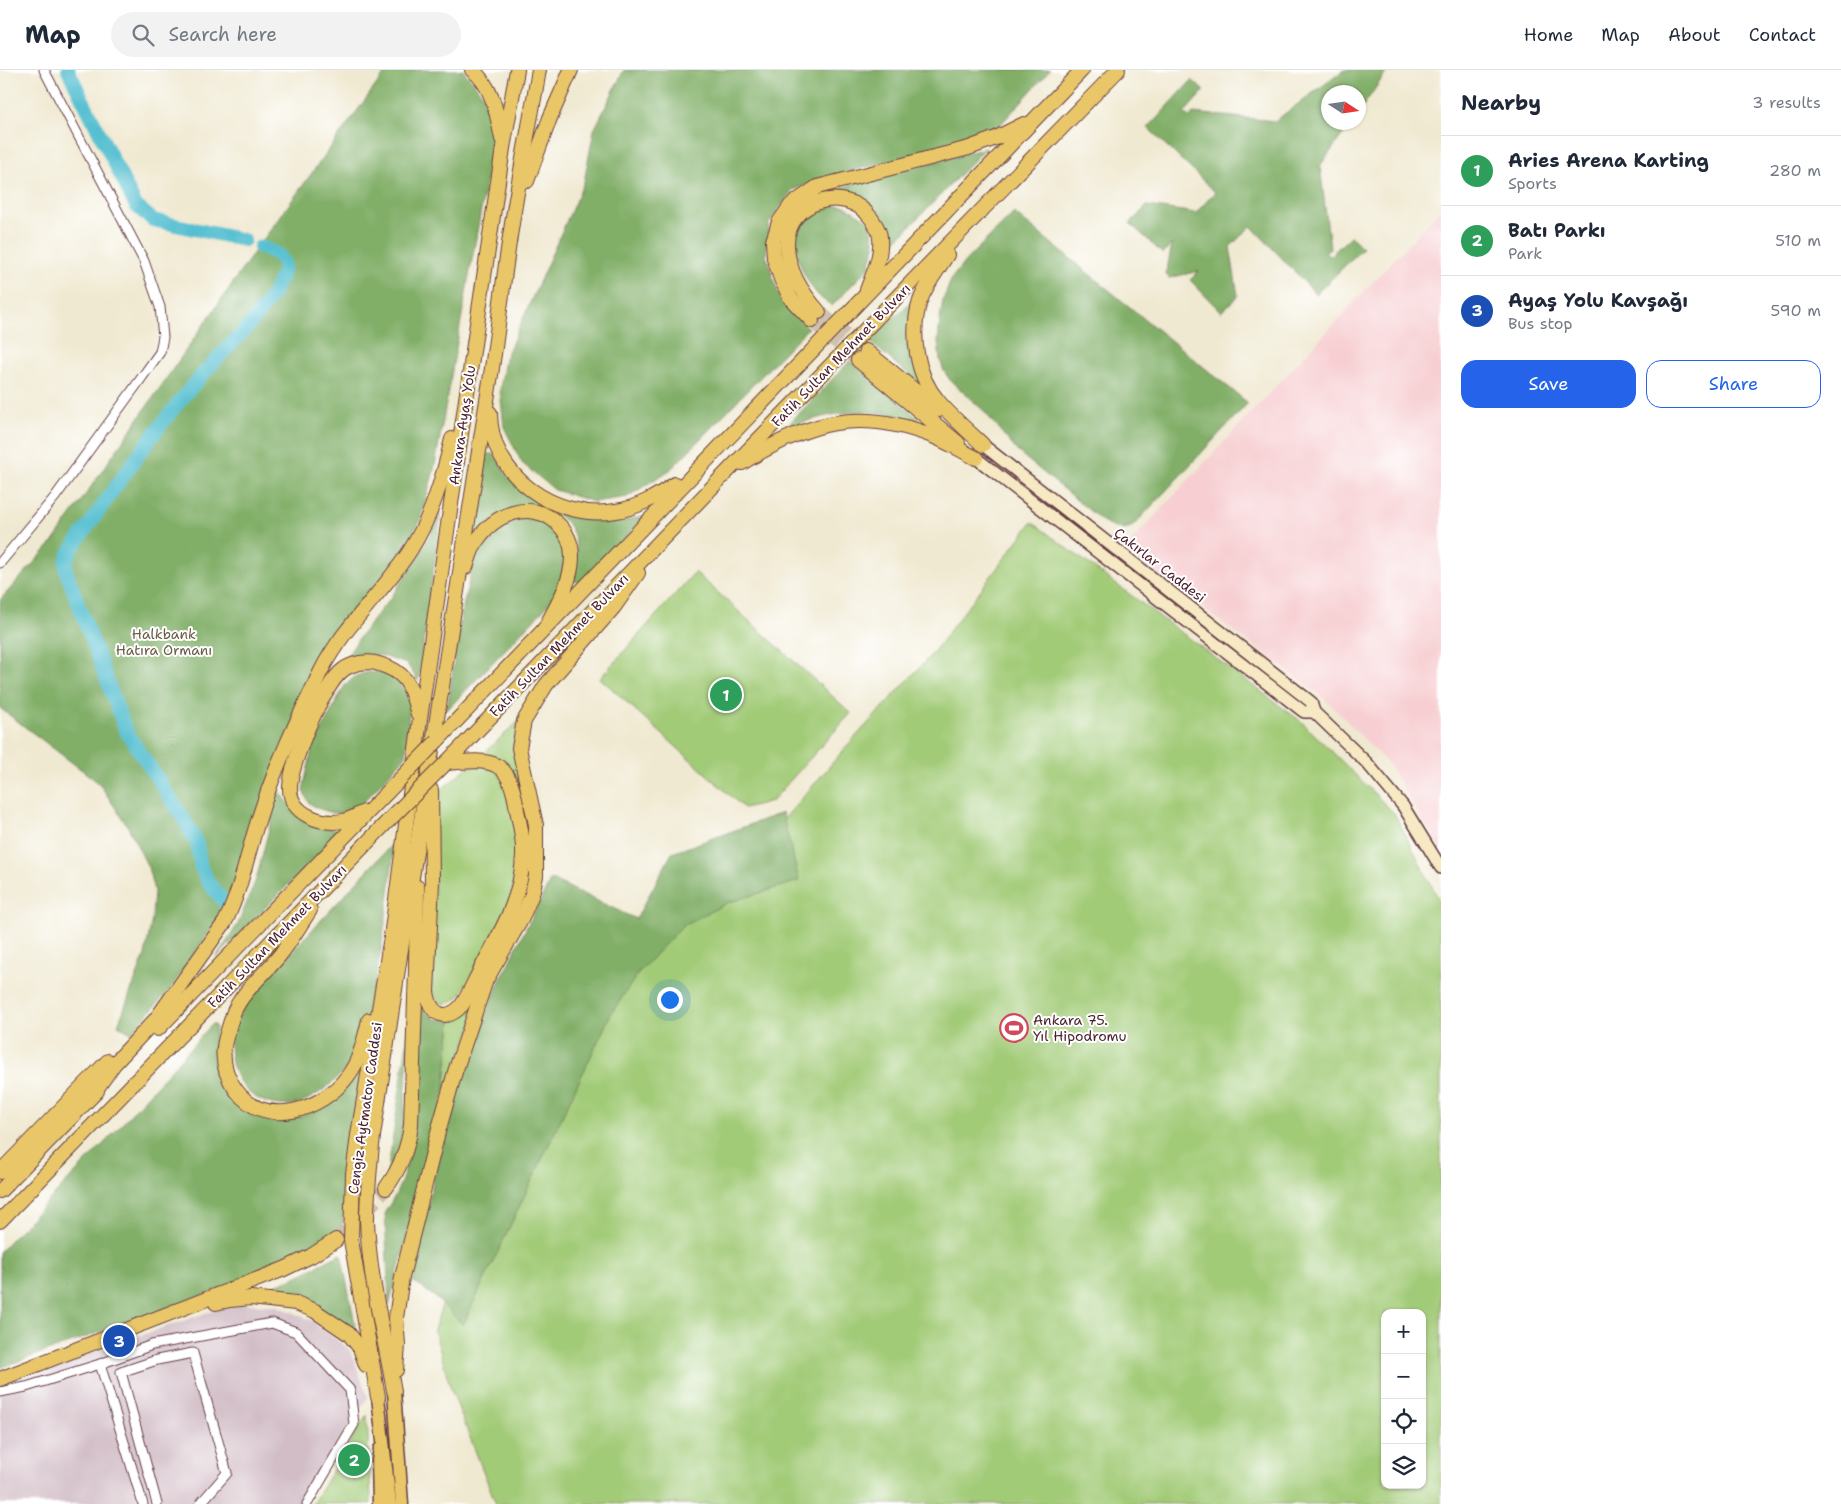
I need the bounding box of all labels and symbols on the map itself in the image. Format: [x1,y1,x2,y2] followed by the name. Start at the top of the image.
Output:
[1321,85,1366,130] north arrow
[768,279,914,431] street label: Fatih Sultan Mehmet Bulvarı
[445,364,479,486] street label: Ankara-Ayaş Yolu
[1110,524,1210,606] street label: Çakırlar Caddesi
[486,569,632,721] street label: Fatih Sultan Mehmet Bulvarı
[116,625,212,659] park label: Halkbank Hatıra Ormanı
[710,676,742,714] pin: 1
[204,860,350,1012] street label: Fatih Sultan Mehmet Bulvarı
[657,987,683,1013] your location
[1033,1011,1127,1045] place label: Ankara 75. Yıl Hipodromu
[999,1013,1029,1043] sports icon: Ankara 75. Yıl Hipodromu
[344,1021,386,1195] street label: Cengiz Aytmatov Caddesi
[103,1322,135,1360] pin: 3
[338,1441,370,1479] pin: 2

